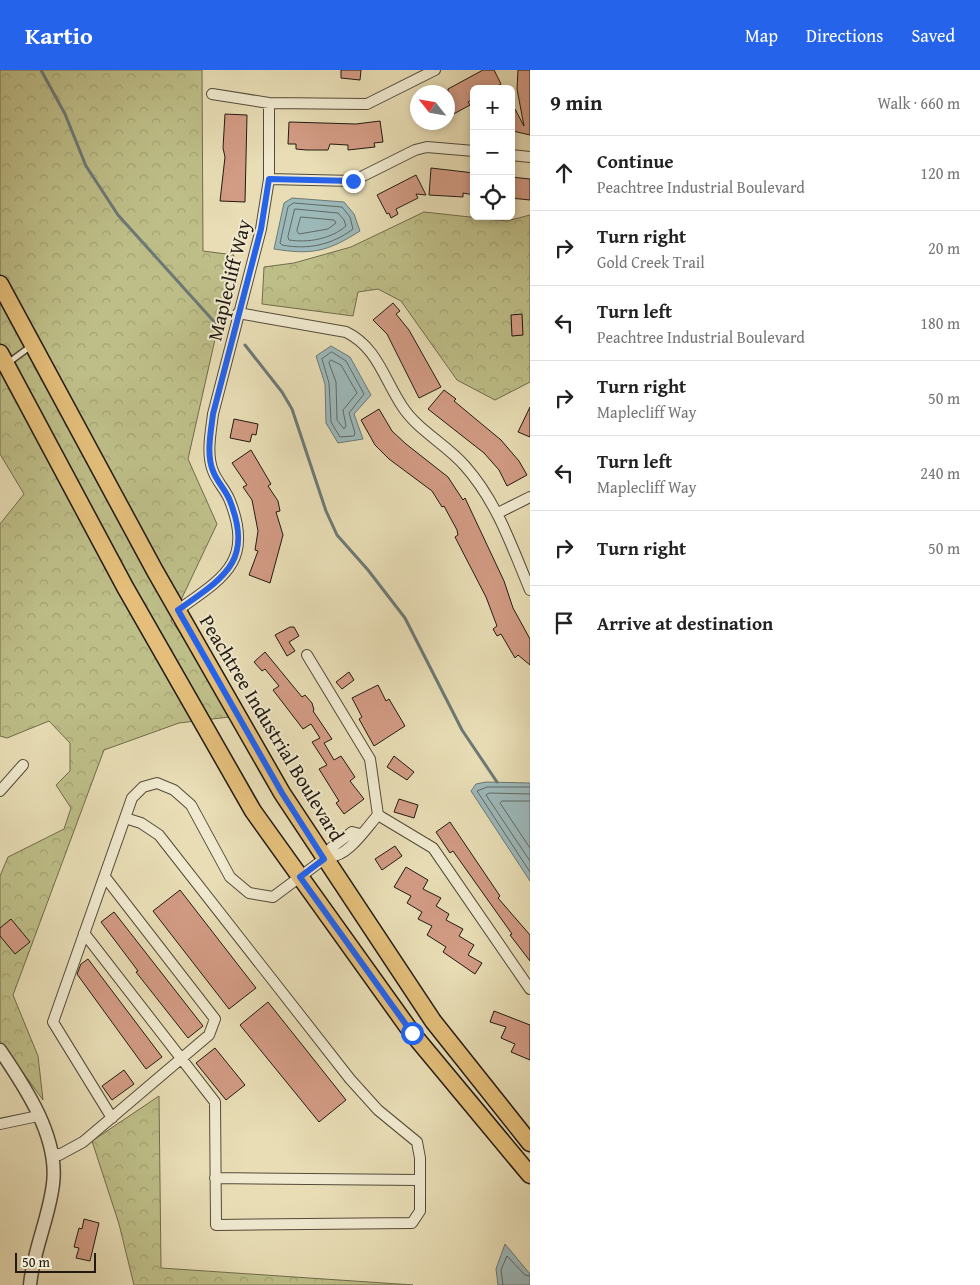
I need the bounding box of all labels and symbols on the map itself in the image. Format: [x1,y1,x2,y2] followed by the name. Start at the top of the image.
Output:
[410,85,455,130] north arrow
[342,170,365,193] route end
[199,216,258,344] street label: Maplecliff Way
[193,609,352,847] street label: Peachtree Industrial Boulevard
[401,1022,424,1045] route start
[15,1250,96,1273] scale bar

